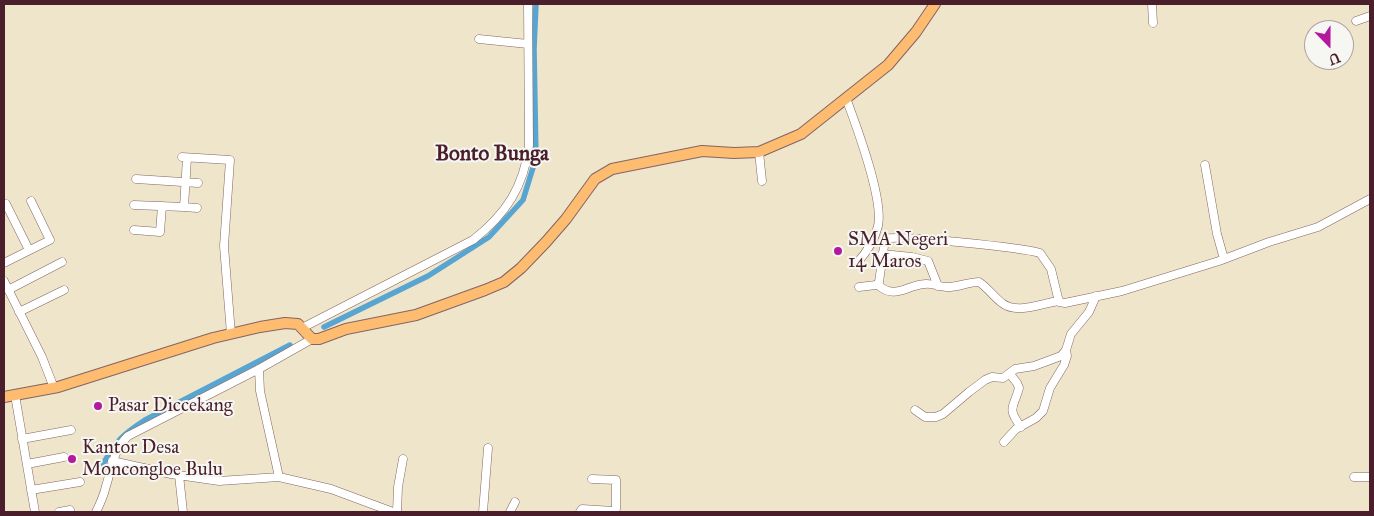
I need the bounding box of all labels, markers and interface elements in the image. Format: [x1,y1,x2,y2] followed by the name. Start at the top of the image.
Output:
[1304,20,1354,70] north arrow
[1326,48,1343,68] text: U
[435,142,549,168] district label: Bonto Bunga
[848,229,948,273] place label: SMA Negeri 14 Maros
[832,245,844,257] marker: SMA Negeri 14 Maros
[108,395,233,417] place label: Pasar Diccekang
[92,400,104,412] marker: Pasar Diccekang
[82,437,223,481] place label: Kantor Desa Moncongloe Bulu
[66,453,78,465] marker: Kantor Desa Moncongloe Bulu

